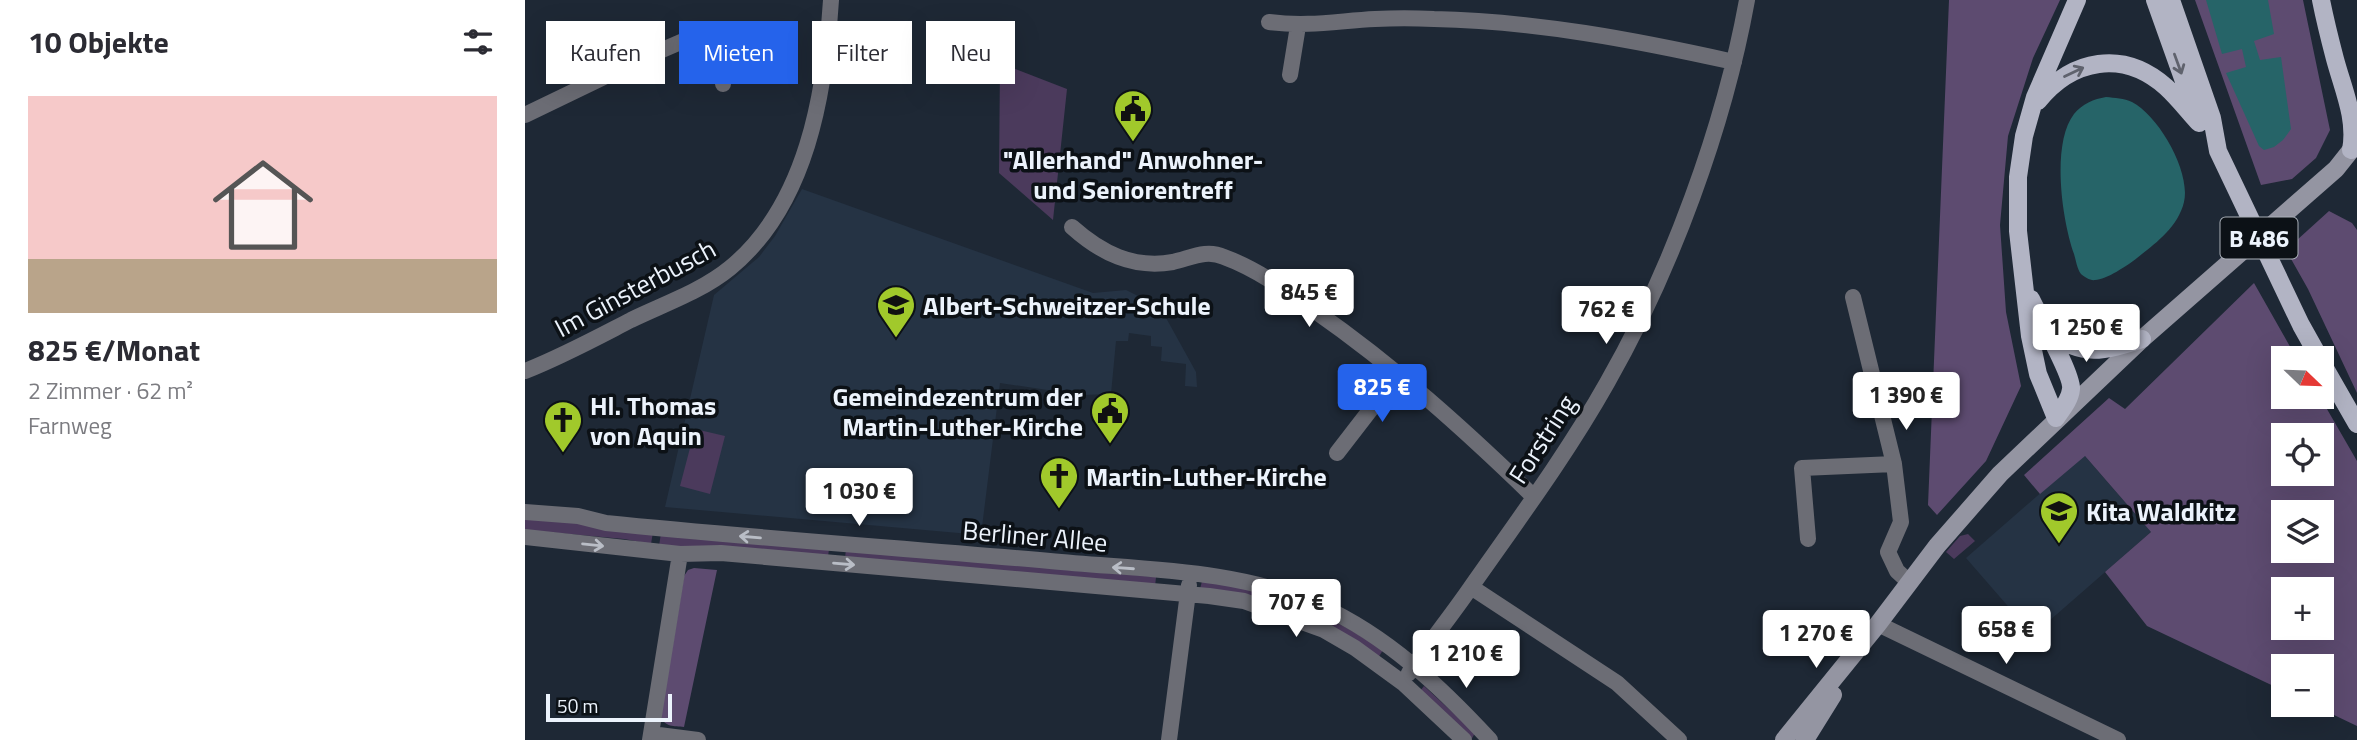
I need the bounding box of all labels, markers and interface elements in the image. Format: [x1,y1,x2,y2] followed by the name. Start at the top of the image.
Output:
[28,19,169,65] text: 10 Objekte
[546,21,665,84] chip: Kaufen
[679,21,798,84] chip: Mieten
[812,21,912,84] chip: Filter
[926,21,1015,84] chip: Neu
[459,23,497,61] icon: filters
[2173,53,2185,75] one-way arrow
[2063,65,2084,78] one-way arrow
[1112,88,1154,143] public building icon: "Allerhand" Anwohner- und Seniorentreff
[1003,140,1263,209] place label: "Allerhand" Anwohner- und Seniorentreff
[200,142,326,268] icon: home
[2221,218,2297,258] road number: B 486
[547,229,723,347] street label: Im Ginsterbusch
[1260,270,1358,329] pin: 845 €
[1281,274,1337,309] text: 845 €
[875,284,917,339] school or university icon: Albert-Schweitzer-Schule
[923,286,1211,325] place label: Albert-Schweitzer-Schule
[1557,286,1655,346] pin: 762 €
[1578,291,1634,326] text: 762 €
[2021,304,2151,364] pin: 1 250 €
[2049,309,2123,344] text: 1 250 €
[28,327,200,373] text: 825 €/Monat
[2271,346,2335,410] north arrow
[2271,346,2334,717] map controls
[1333,364,1431,424] pin: 825 €
[1354,369,1410,404] text: 825 €
[1841,372,1971,432] pin: 1 390 €
[28,373,193,408] text: 2 Zimmer · 62 m²
[832,377,1083,446] place label: Gemeindezentrum der Martin-Luther-Kirche
[1869,377,1943,412] text: 1 390 €
[590,386,716,455] place label: Hl. Thomas von Aquin
[1499,387,1585,491] street label: Forstring
[1089,390,1131,445] public building icon: Gemeindezentrum der Martin-Luther-Kirche
[542,399,584,454] church icon: Hl. Thomas von Aquin
[28,408,112,443] text: Farnweg
[2271,423,2334,486] button: locate
[1038,455,1080,510] church icon: Martin-Luther-Kirche
[1086,457,1327,496] place label: Martin-Luther-Kirche
[794,468,924,528] pin: 1 030 €
[822,473,896,508] text: 1 030 €
[2038,490,2080,545] school or university icon: Kita Waldkitz
[2086,492,2236,531] place label: Kita Waldkitz
[2271,500,2334,563] button: layers
[961,510,1109,562] street label: Berliner Allee
[739,530,762,543] one-way arrow
[581,539,604,552] one-way arrow
[832,558,855,571] one-way arrow
[1112,561,1135,574] one-way arrow
[2271,577,2334,640] button: +
[1247,580,1345,639] pin: 707 €
[1268,584,1324,619] text: 707 €
[1957,606,2055,666] pin: 658 €
[1751,610,1881,670] pin: 1 270 €
[1978,611,2034,646] text: 658 €
[1779,615,1853,650] text: 1 270 €
[1401,630,1531,690] pin: 1 210 €
[1429,635,1503,670] text: 1 210 €
[2271,654,2334,717] button: −
[546,691,672,723] scale bar
[557,691,598,720] text: 50 m

